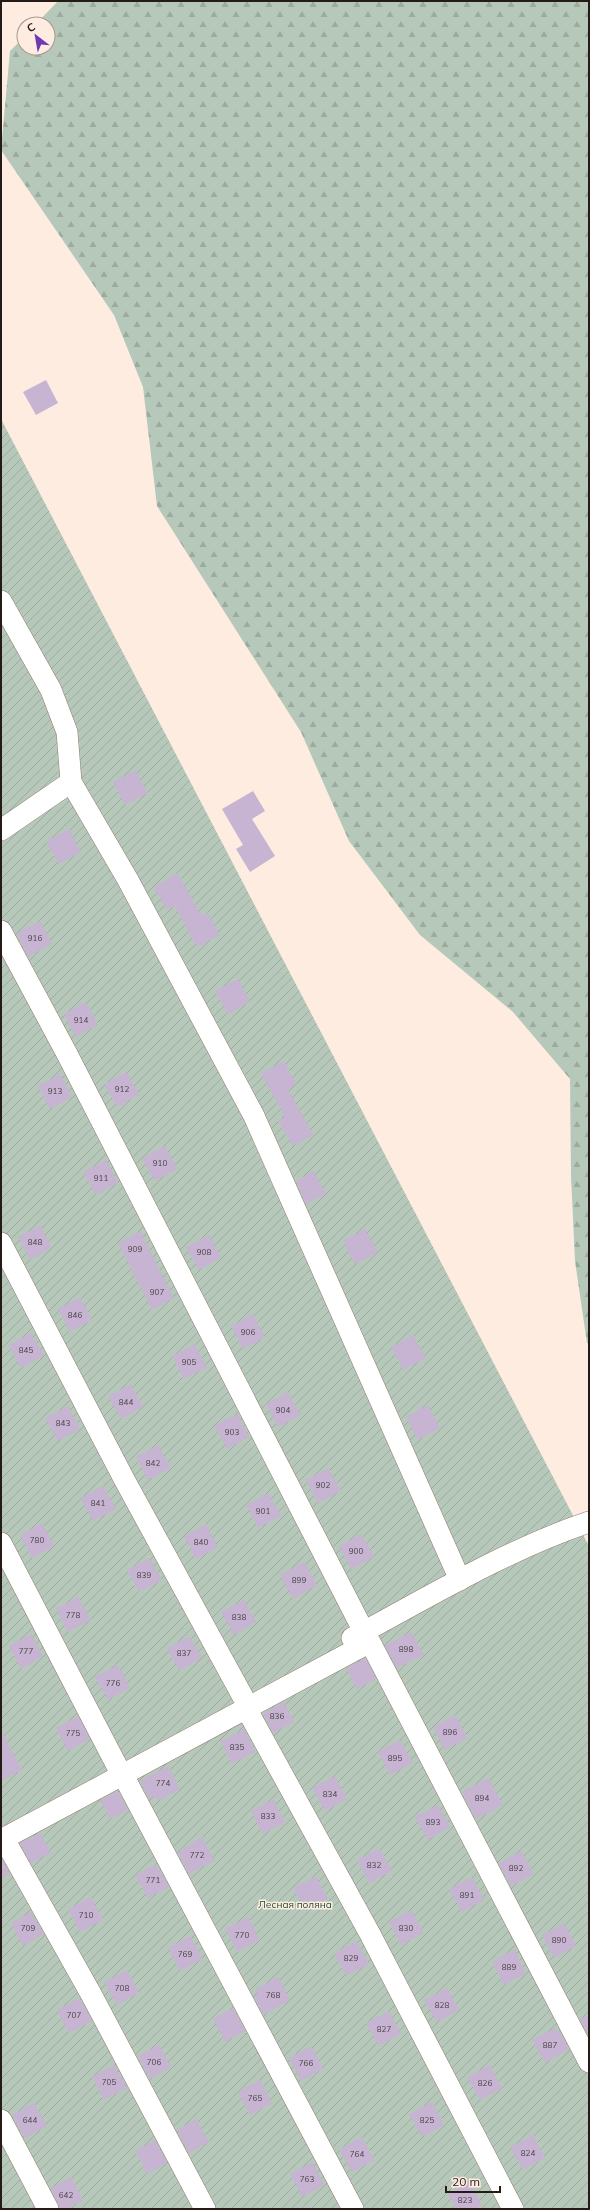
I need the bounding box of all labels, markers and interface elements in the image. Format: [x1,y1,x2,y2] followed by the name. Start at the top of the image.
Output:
[16,16,56,56] north arrow
[24,19,38,35] text: С
[28,933,42,943] house number: 916
[74,1015,88,1025] house number: 914
[115,1084,129,1094] house number: 912
[48,1086,62,1096] house number: 913
[153,1158,167,1168] house number: 910
[94,1173,108,1183] house number: 911
[28,1237,42,1247] house number: 848
[128,1244,142,1254] house number: 909
[197,1247,211,1257] house number: 908
[150,1287,164,1297] house number: 907
[68,1310,82,1320] house number: 846
[241,1327,255,1337] house number: 906
[19,1345,33,1355] house number: 845
[182,1357,196,1367] house number: 905
[119,1397,133,1407] house number: 844
[276,1405,290,1415] house number: 904
[56,1418,70,1428] house number: 843
[225,1427,239,1437] house number: 903
[146,1458,160,1468] house number: 842
[316,1480,330,1490] house number: 902
[91,1498,105,1508] house number: 841
[256,1506,270,1516] house number: 901
[30,1535,44,1545] house number: 780
[194,1537,208,1547] house number: 840
[349,1546,363,1556] house number: 900
[137,1570,151,1580] house number: 839
[292,1575,306,1585] house number: 899
[66,1610,80,1620] house number: 778
[232,1612,246,1622] house number: 838
[399,1644,413,1654] house number: 898
[19,1646,33,1656] house number: 777
[177,1648,191,1658] house number: 837
[106,1678,120,1688] house number: 776
[270,1711,284,1721] house number: 836
[443,1727,457,1737] house number: 896
[66,1728,80,1738] house number: 775
[230,1742,244,1752] house number: 835
[388,1753,402,1763] house number: 895
[156,1778,170,1788] house number: 774
[323,1789,337,1799] house number: 834
[475,1793,489,1803] house number: 894
[261,1811,275,1821] house number: 833
[426,1817,440,1827] house number: 893
[190,1850,204,1860] house number: 772
[367,1860,381,1870] house number: 832
[509,1863,523,1873] house number: 892
[146,1875,160,1885] house number: 771
[460,1890,474,1900] house number: 891
[258,1898,332,1911] park label: Лесная поляна
[79,1910,93,1920] house number: 710
[21,1923,35,1933] house number: 709
[399,1923,413,1933] house number: 830
[235,1930,249,1940] house number: 770
[552,1935,566,1945] house number: 890
[178,1949,192,1959] house number: 769
[344,1953,358,1963] house number: 829
[502,1962,516,1972] house number: 889
[115,1983,129,1993] house number: 708
[266,1990,280,2000] house number: 768
[435,2000,449,2010] house number: 828
[67,2010,81,2020] house number: 707
[377,2024,391,2034] house number: 827
[543,2040,557,2050] house number: 887
[147,2057,161,2067] house number: 706
[299,2058,313,2068] house number: 766
[102,2077,116,2087] house number: 705
[478,2078,492,2088] house number: 826
[248,2093,262,2103] house number: 765
[23,2115,37,2125] house number: 644
[420,2115,434,2125] house number: 825
[521,2148,535,2158] house number: 824
[350,2149,364,2159] house number: 764
[446,2168,500,2194] scale bar
[300,2174,314,2184] house number: 763
[452,2174,480,2189] text: 20 m
[59,2190,73,2200] house number: 642
[458,2195,472,2205] house number: 823

